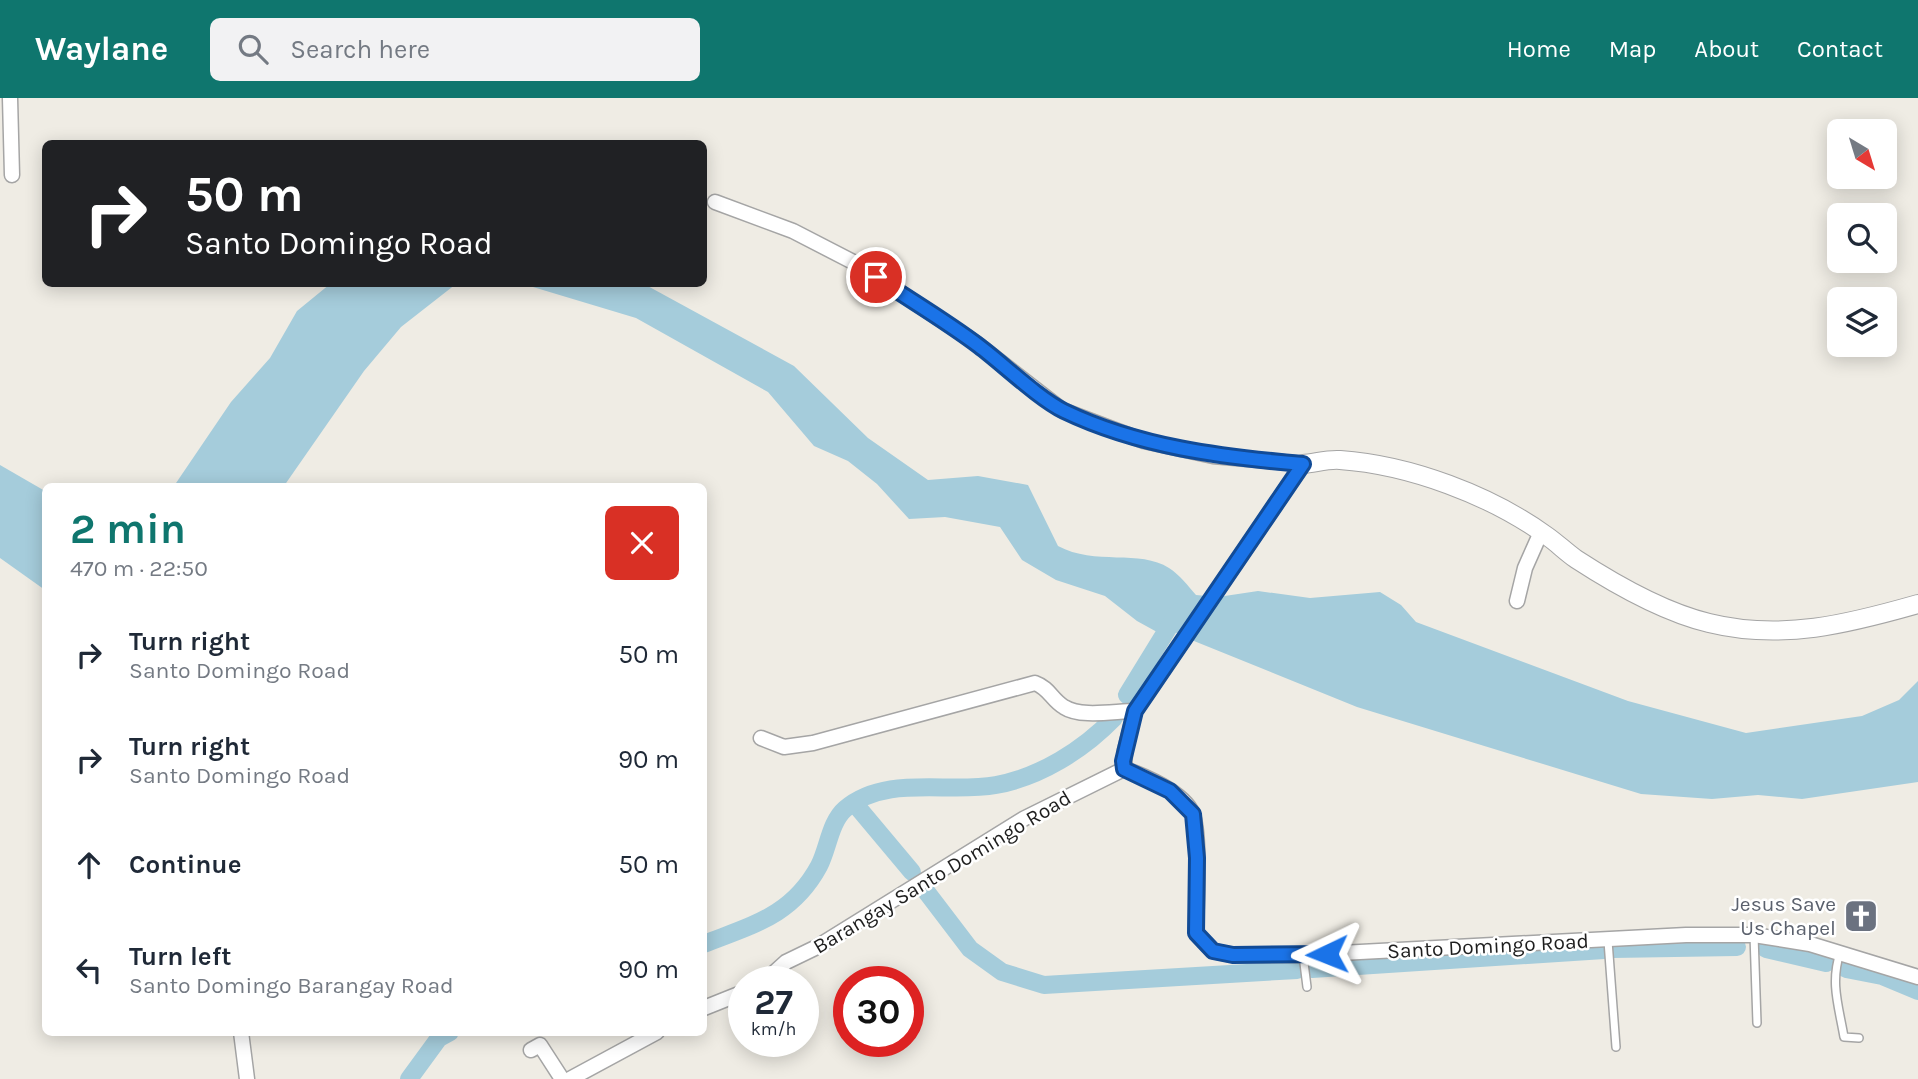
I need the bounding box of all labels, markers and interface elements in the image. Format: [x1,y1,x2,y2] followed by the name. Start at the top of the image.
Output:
[210,18,700,81] search box
[35,30,168,68] text: Waylane
[234,30,272,68] icon: search
[290,34,430,65] text: Search here
[1507,35,1571,63] text: Home
[1609,35,1656,63] text: Map
[1694,35,1759,63] text: About
[1797,35,1883,63] text: Contact
[1827,119,1897,189] north arrow
[1827,119,1897,357] map controls
[185,166,303,223] text: 50 m
[70,168,161,259] icon: right
[1827,203,1897,273] button: search
[185,225,493,262] text: Santo Domingo Road
[846,247,906,307] pin
[857,258,895,296] icon: arrive
[1827,287,1897,357] button: layers
[70,504,186,554] text: 2 min
[605,506,679,580] button: close
[70,555,208,582] text: 470 m · 22:50
[129,626,250,657] text: Turn right
[70,636,108,674] icon: right
[618,639,679,670] text: 50 m
[129,657,350,684] text: Santo Domingo Road
[129,731,250,762] text: Turn right
[70,741,108,779] icon: right
[618,744,679,775] text: 90 m
[129,762,350,789] text: Santo Domingo Road
[809,785,1075,959] street label: Barangay Santo Domingo Road
[70,846,108,884] icon: ahead
[129,849,241,880] text: Continue
[618,849,679,880] text: 50 m
[1731,892,1836,940] place label: Jesus Save Us Chapel
[1842,897,1880,935] church icon: Jesus Save Us Chapel
[1290,917,1364,991] position arrow
[1387,929,1589,963] street label: Santo Domingo Road
[129,941,231,972] text: Turn left
[70,951,108,989] icon: left
[618,954,679,985] text: 90 m
[833,966,924,1057] speed limit sign: 30
[129,972,454,999] text: Santo Domingo Barangay Road
[754,982,793,1023] text: 27
[751,1018,796,1040] text: km/h

